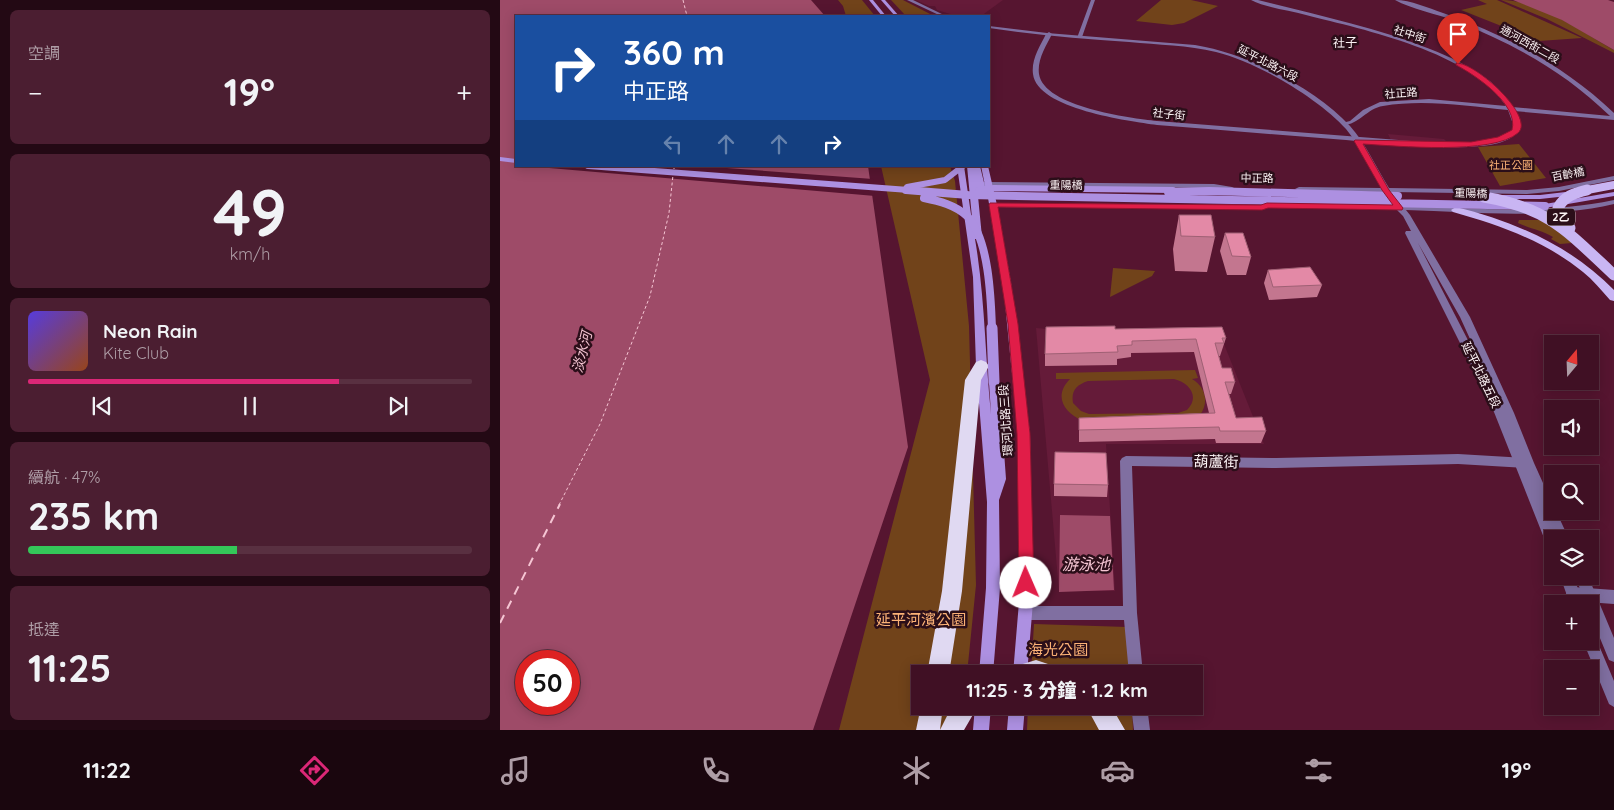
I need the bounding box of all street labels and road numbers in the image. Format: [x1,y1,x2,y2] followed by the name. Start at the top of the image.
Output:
[1392,22,1428,46] street label: 社中街
[1498,22,1562,66] street label: 通河西街二段
[1235,42,1301,84] street label: 延平北路六段
[1384,85,1418,101] street label: 社正路
[1152,105,1186,123] street label: 社子街
[1550,164,1586,184] street label: 百齡橋
[1240,171,1274,185] street label: 中正路
[1049,178,1083,192] street label: 重陽橋
[1454,185,1488,201] street label: 重陽橋
[1547,208,1575,226] road number: 2乙
[1459,339,1504,410] street label: 延平北路五段
[996,384,1015,456] street label: 環河北路三段
[1193,452,1239,471] street label: 葫蘆街

